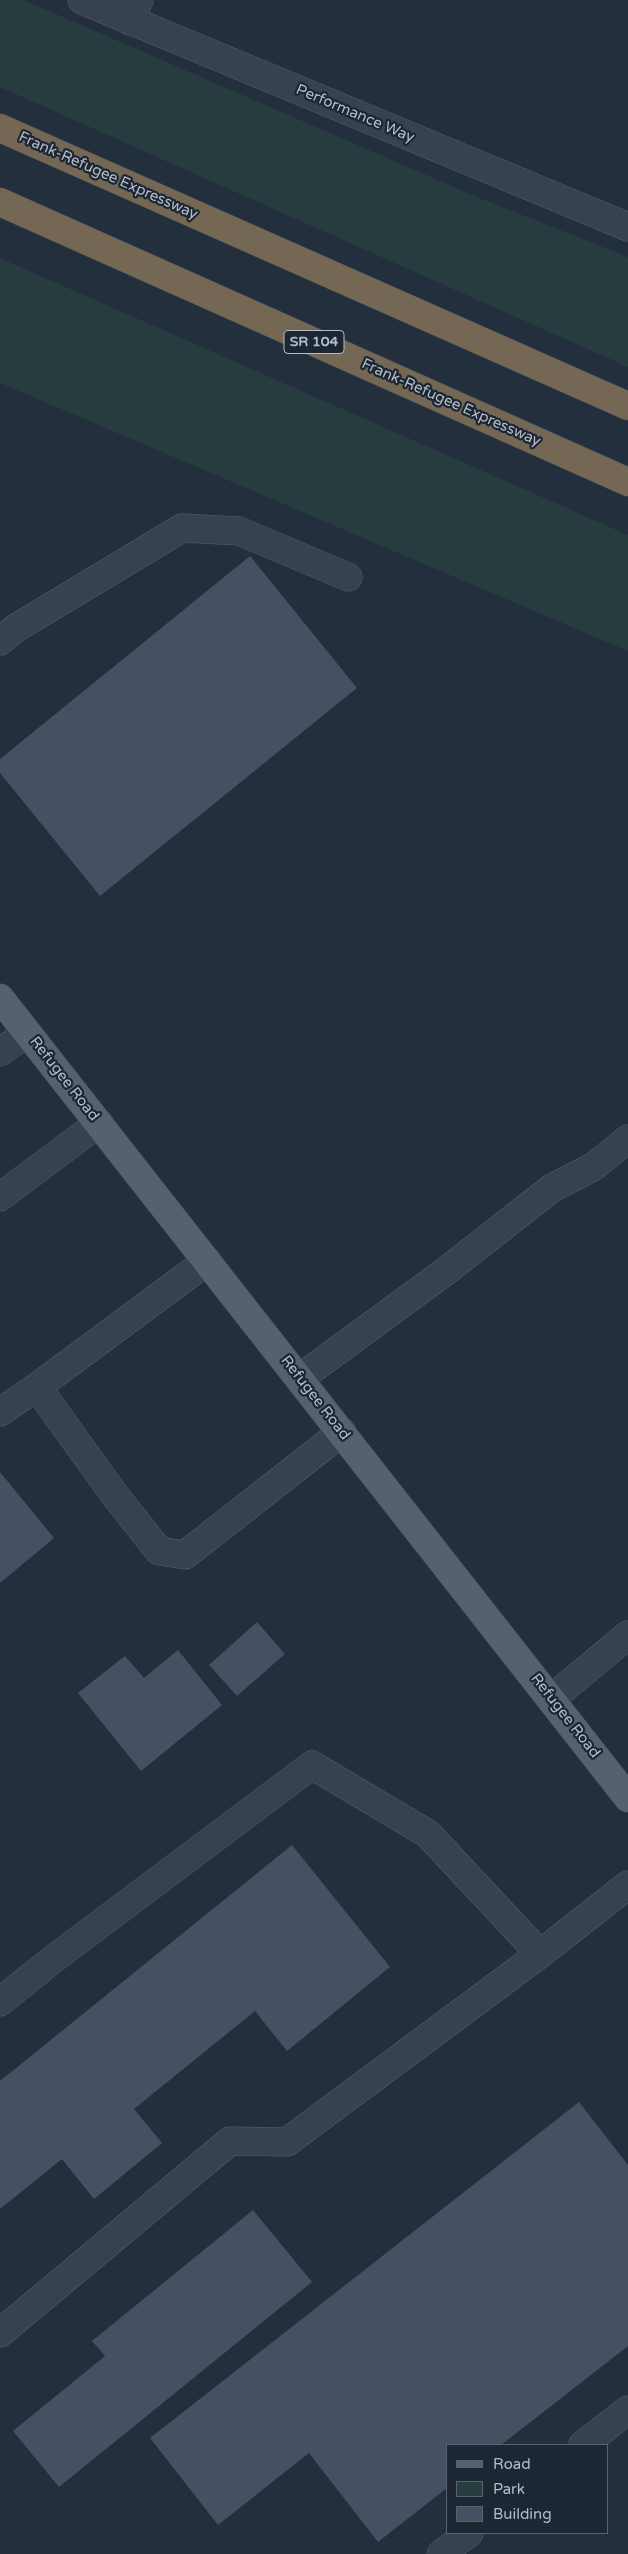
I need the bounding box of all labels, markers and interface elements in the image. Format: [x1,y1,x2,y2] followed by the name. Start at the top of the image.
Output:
[293,81,417,147] street label: Performance Way
[16,128,200,224] street label: Frank-Refugee Expressway
[284,331,344,354] road number: SR 104
[359,355,543,451] street label: Frank-Refugee Expressway
[25,1033,103,1125] street label: Refugee Road
[276,1352,354,1444] street label: Refugee Road
[526,1670,604,1762] street label: Refugee Road
[446,2444,608,2534] legend
[493,2455,531,2473] text: Road
[493,2480,525,2498] text: Park
[493,2505,552,2523] text: Building

